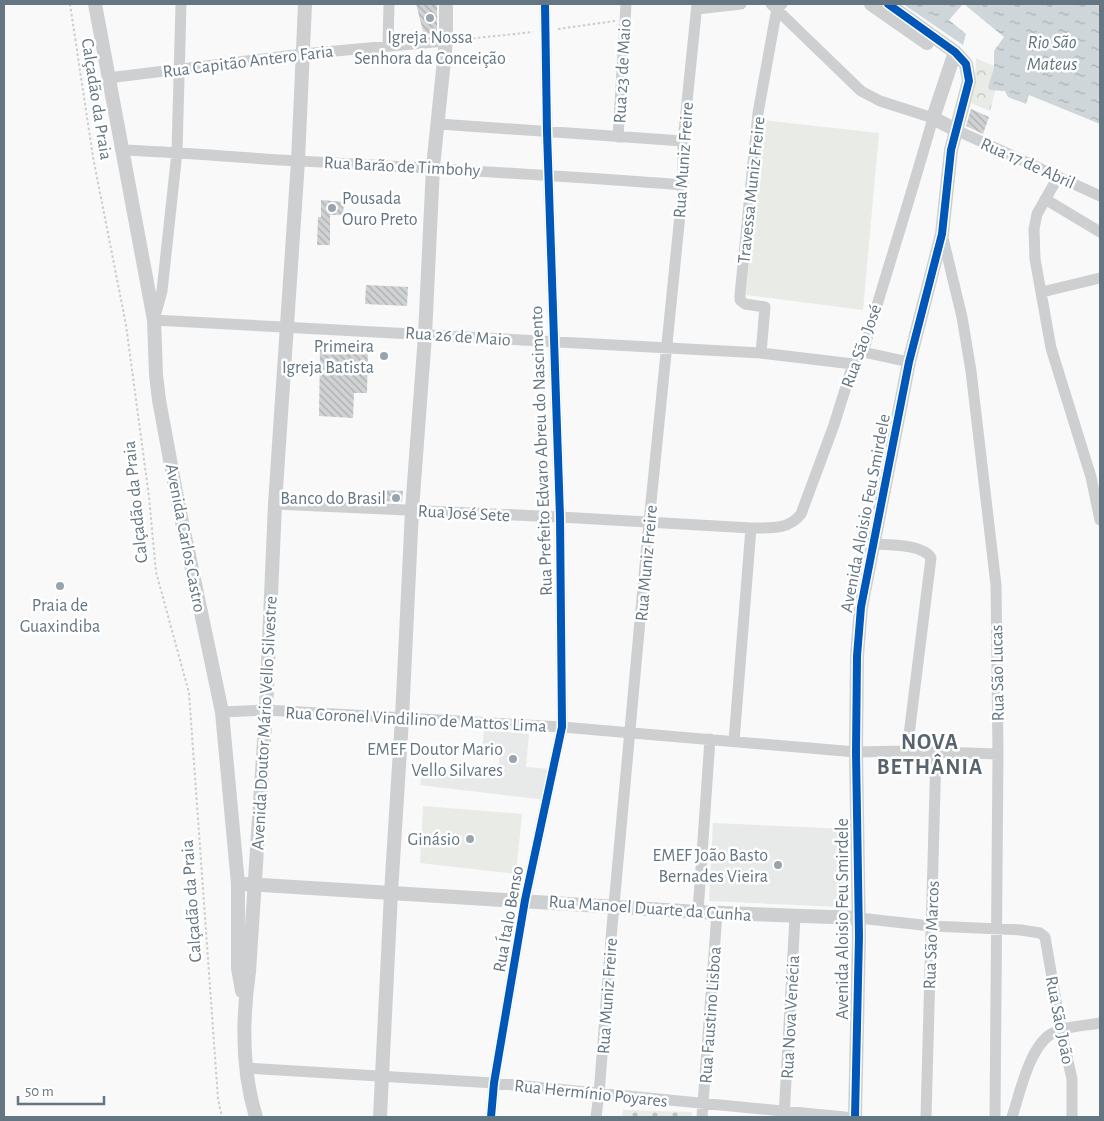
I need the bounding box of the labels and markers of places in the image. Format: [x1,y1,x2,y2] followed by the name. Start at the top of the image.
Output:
[424,12,436,24] marker: Igreja Nossa Senhora da Conceição
[354,29,506,68] place label: Igreja Nossa Senhora da Conceição
[342,190,418,229] place label: Pousada Ouro Preto
[326,202,338,214] marker: Pousada Ouro Preto
[282,338,374,377] place label: Primeira Igreja Batista
[378,350,390,362] marker: Primeira Igreja Batista
[280,490,386,508] place label: Banco do Brasil
[390,492,402,504] marker: Banco do Brasil
[54,580,66,592] marker: Praia de Guaxindiba
[20,597,100,636] place label: Praia de Guaxindiba
[367,741,503,780] place label: EMEF Doutor Mario Vello Silvares
[507,753,519,765] marker: EMEF Doutor Mario Vello Silvares
[407,831,460,849] place label: Ginásio
[464,833,476,845] marker: Ginásio
[653,847,768,886] place label: EMEF João Basto Bernades Vieira
[772,859,784,871] marker: EMEF João Basto Bernades Vieira

